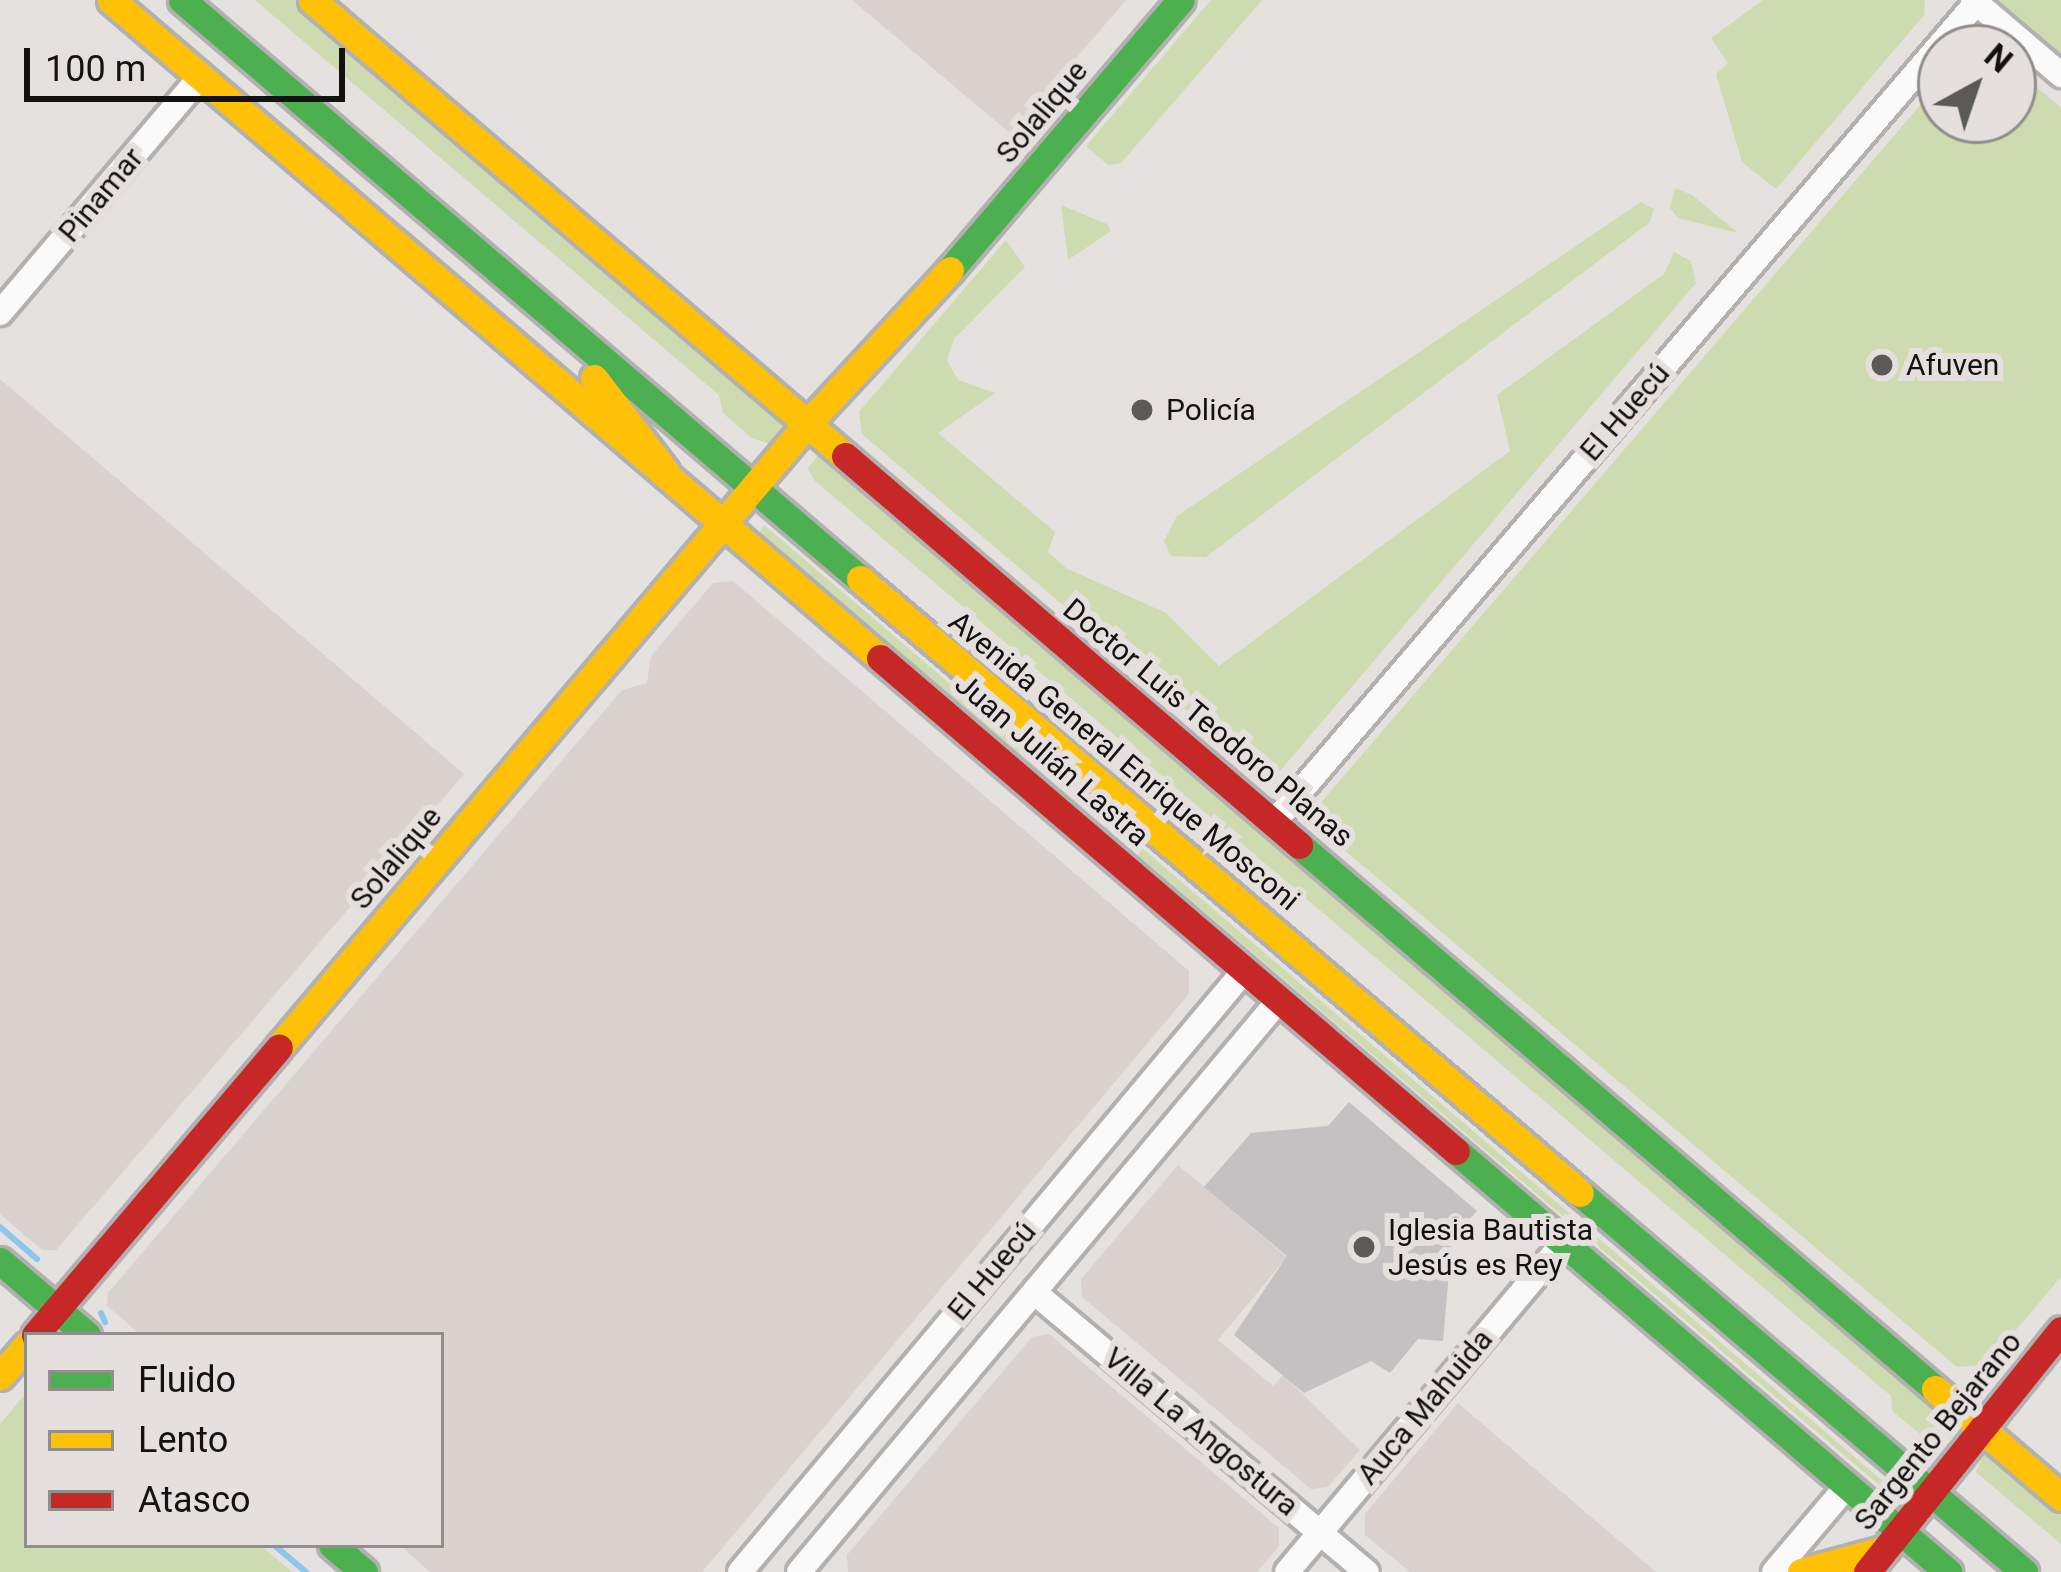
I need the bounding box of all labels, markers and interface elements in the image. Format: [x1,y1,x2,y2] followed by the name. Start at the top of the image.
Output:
[30,24,351,98] scale bar
[1917,24,2037,144] north arrow
[1977,36,2020,81] text: N
[45,48,146,90] text: 100 m
[989,53,1095,171] street label: Solalique
[51,141,151,249] street label: Pinamar
[1906,347,1999,383] place label: Afuven
[1869,352,1895,378] marker: Afuven
[1573,356,1677,468] street label: El Huecú
[1166,392,1256,428] place label: Policía
[1129,397,1155,423] marker: Policía
[1056,591,1360,855] street label: Doctor Luis Teodoro Planas
[941,604,1307,918] street label: Avenida General Enrique Mosconi
[948,666,1156,854] street label: Juan Julián Lastra
[343,799,449,917] street label: Solalique
[1388,1212,1593,1282] place label: Iglesia Bautista Jesús es Rey
[940,1214,1044,1328] street label: El Huecú
[1351,1234,1377,1260] marker: Iglesia Bautista Jesús es Rey
[1350,1322,1500,1492] street label: Auca Mahuida
[1847,1324,2029,1538] street label: Sargento Bejarano
[24,1332,444,1548] legend
[1097,1340,1305,1524] street label: Villa La Angostura
[138,1359,236,1401] text: Fluido
[138,1419,228,1461] text: Lento
[138,1479,251,1521] text: Atasco

